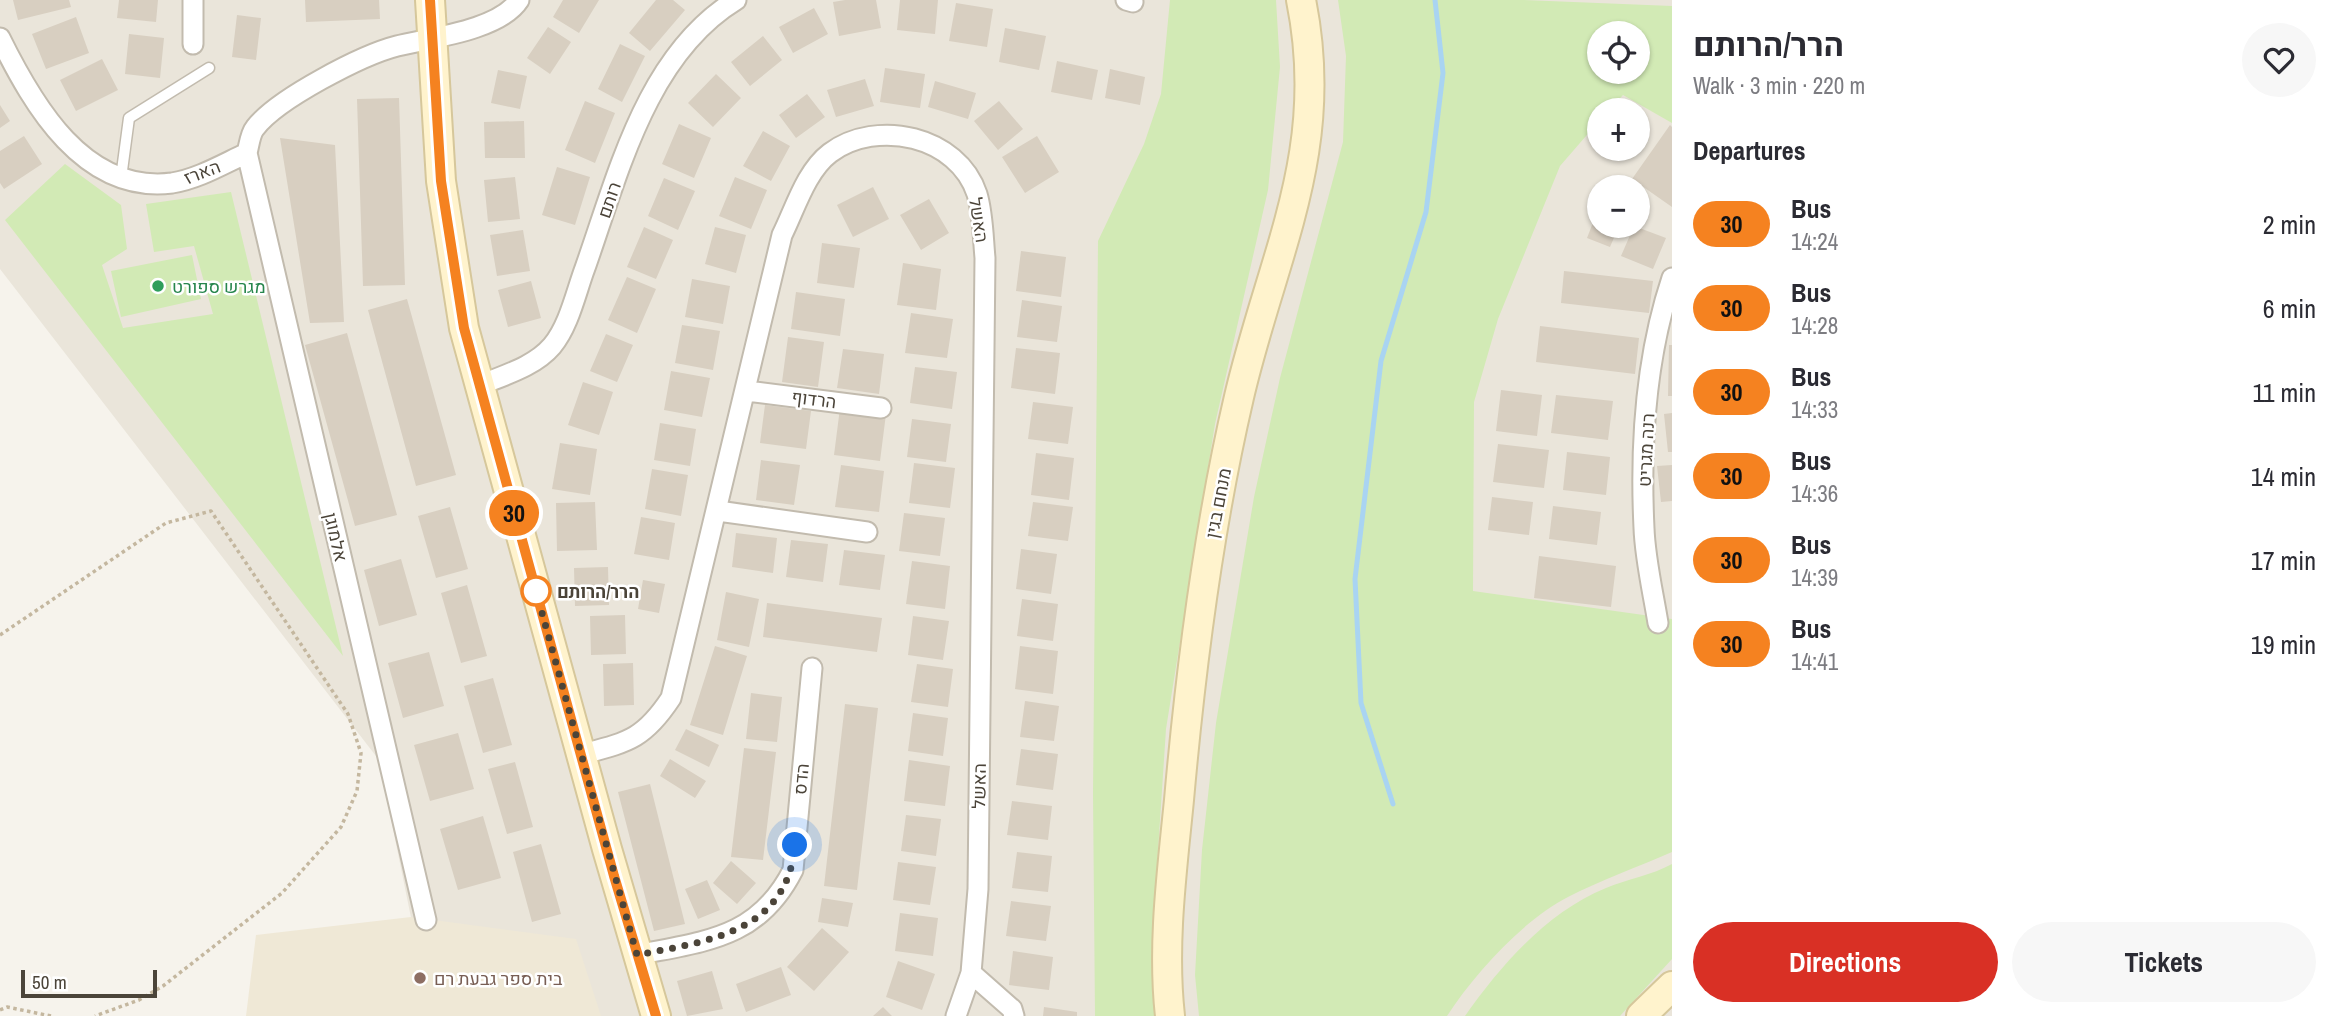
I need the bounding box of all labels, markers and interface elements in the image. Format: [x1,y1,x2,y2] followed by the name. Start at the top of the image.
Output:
[1587,21,1650,238] map controls
[1587,21,1650,84] button: locate
[1693,22,1844,66] text: הרר/הרותם
[2242,23,2316,97] button: heart
[1693,70,1865,101] text: Walk · 3 min · 220 m
[1587,98,1650,161] button: +
[1693,133,1806,168] text: Departures
[180,154,224,190] street label: הארז
[1587,175,1650,238] button: −
[591,179,627,221] street label: רותם
[1791,191,1831,226] text: Bus
[963,195,995,245] street label: האשל
[2263,207,2316,242] text: 2 min
[1721,208,1742,240] text: 30
[1791,226,1838,257] text: 14:24
[172,274,266,299] place label: מגרש ספורט
[1791,275,1831,310] text: Bus
[150,278,166,294] marker: מגרש ספורט
[2263,291,2316,326] text: 6 min
[1721,292,1742,324] text: 30
[1791,310,1838,341] text: 14:28
[1791,359,1831,394] text: Bus
[2252,375,2316,410] text: 11 min
[1721,376,1742,408] text: 30
[790,384,838,414] street label: הרדוף
[1791,394,1838,425] text: 14:33
[1632,412,1660,488] street label: רנה מגריט
[1791,443,1831,478] text: Bus
[2251,459,2316,494] text: 14 min
[1721,460,1742,492] text: 30
[1199,466,1237,540] street label: מנחם בגין
[1791,478,1838,509] text: 14:36
[482,490,546,536] line badge: 30
[503,497,525,529] text: 30
[318,510,354,564] street label: אלמוגן
[1791,527,1831,562] text: Bus
[2251,543,2316,578] text: 17 min
[1721,544,1742,576] text: 30
[1791,562,1838,593] text: 14:39
[521,576,551,606] marker: הרר/הרותם
[557,579,639,604] place label: הרר/הרותם
[1791,611,1831,646] text: Bus
[2251,627,2316,662] text: 19 min
[1721,628,1742,660] text: 30
[1791,646,1838,677] text: 14:41
[787,762,815,796] street label: הדס
[966,763,992,809] street label: האשל
[777,827,812,862] your location
[1693,922,1998,1002] button: Directions
[2012,922,2316,1002] button: Tickets
[434,966,563,991] place label: בית ספר גבעת רם
[21,967,158,999] scale bar
[32,969,67,995] text: 50 m
[412,970,428,986] marker: בית ספר גבעת רם

